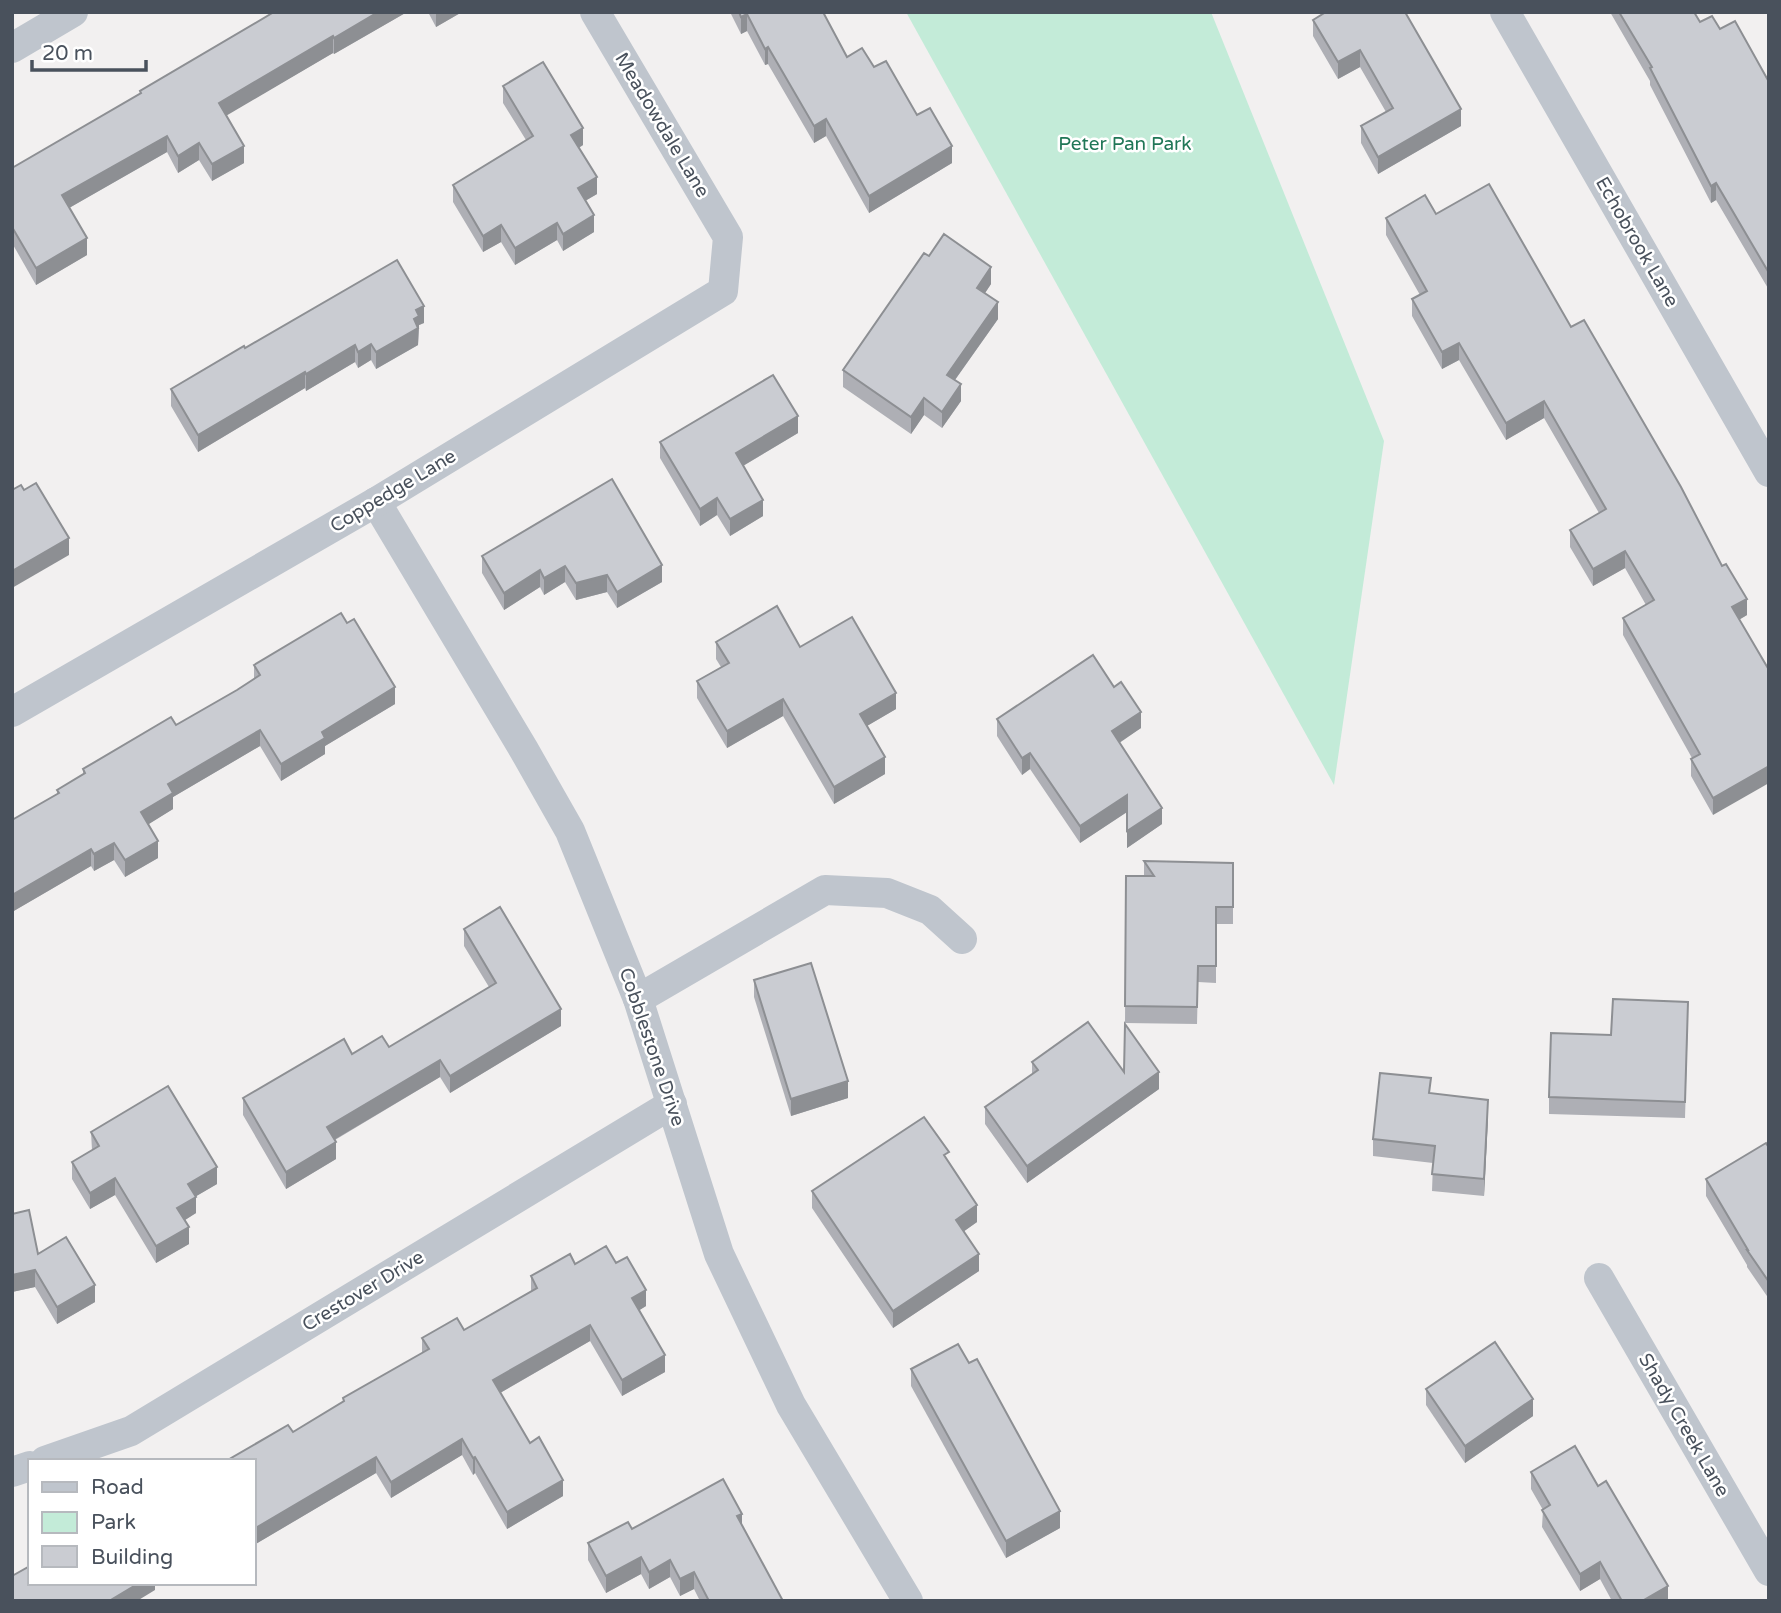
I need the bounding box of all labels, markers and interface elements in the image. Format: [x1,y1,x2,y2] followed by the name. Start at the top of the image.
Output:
[32,28,145,72] scale bar
[42,41,93,66] text: 20 m
[610,49,714,201] street label: Meadowdale Lane
[1058,133,1192,155] park label: Peter Pan Park
[1591,173,1683,311] street label: Echobrook Lane
[326,445,460,537] street label: Coppedge Lane
[615,965,689,1129] street label: Cobblestone Drive
[298,1246,428,1336] street label: Crestover Drive
[1634,1349,1734,1501] street label: Shady Creek Lane
[28,1459,256,1585] legend
[91,1475,144,1500] text: Road
[91,1510,136,1535] text: Park
[91,1545,173,1570] text: Building

